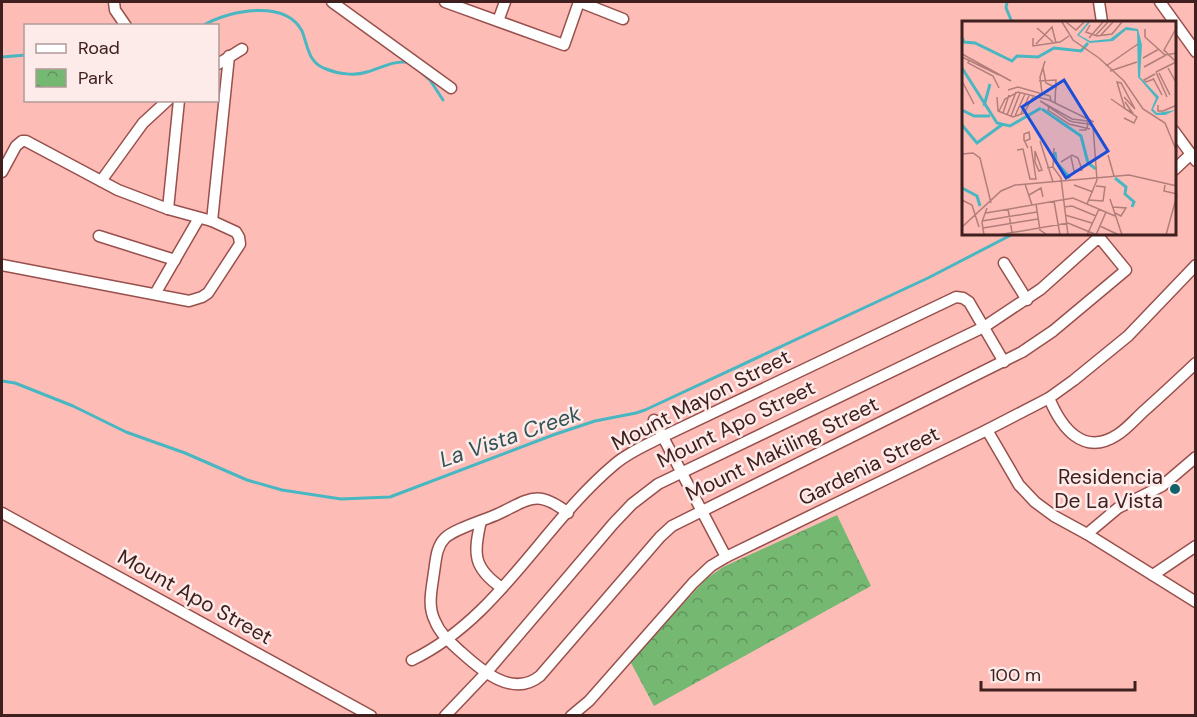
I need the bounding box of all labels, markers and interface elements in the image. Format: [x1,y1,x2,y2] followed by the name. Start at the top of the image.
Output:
[962,21,1176,236] inset map
[24,24,219,102] legend
[78,36,120,60] text: Road
[78,66,114,90] text: Park
[607,343,795,457] street label: Mount Mayon Street
[652,374,820,474] street label: Mount Apo Street
[681,390,883,508] street label: Mount Makiling Street
[436,398,585,474] water label: La Vista Creek
[794,420,944,512] street label: Gardenia Street
[1054,463,1163,515] place label: Residencia De La Vista
[1168,482,1182,496] marker: Residencia De La Vista
[113,543,277,651] street label: Mount Apo Street
[981,654,1136,692] scale bar
[990,663,1041,687] text: 100 m

